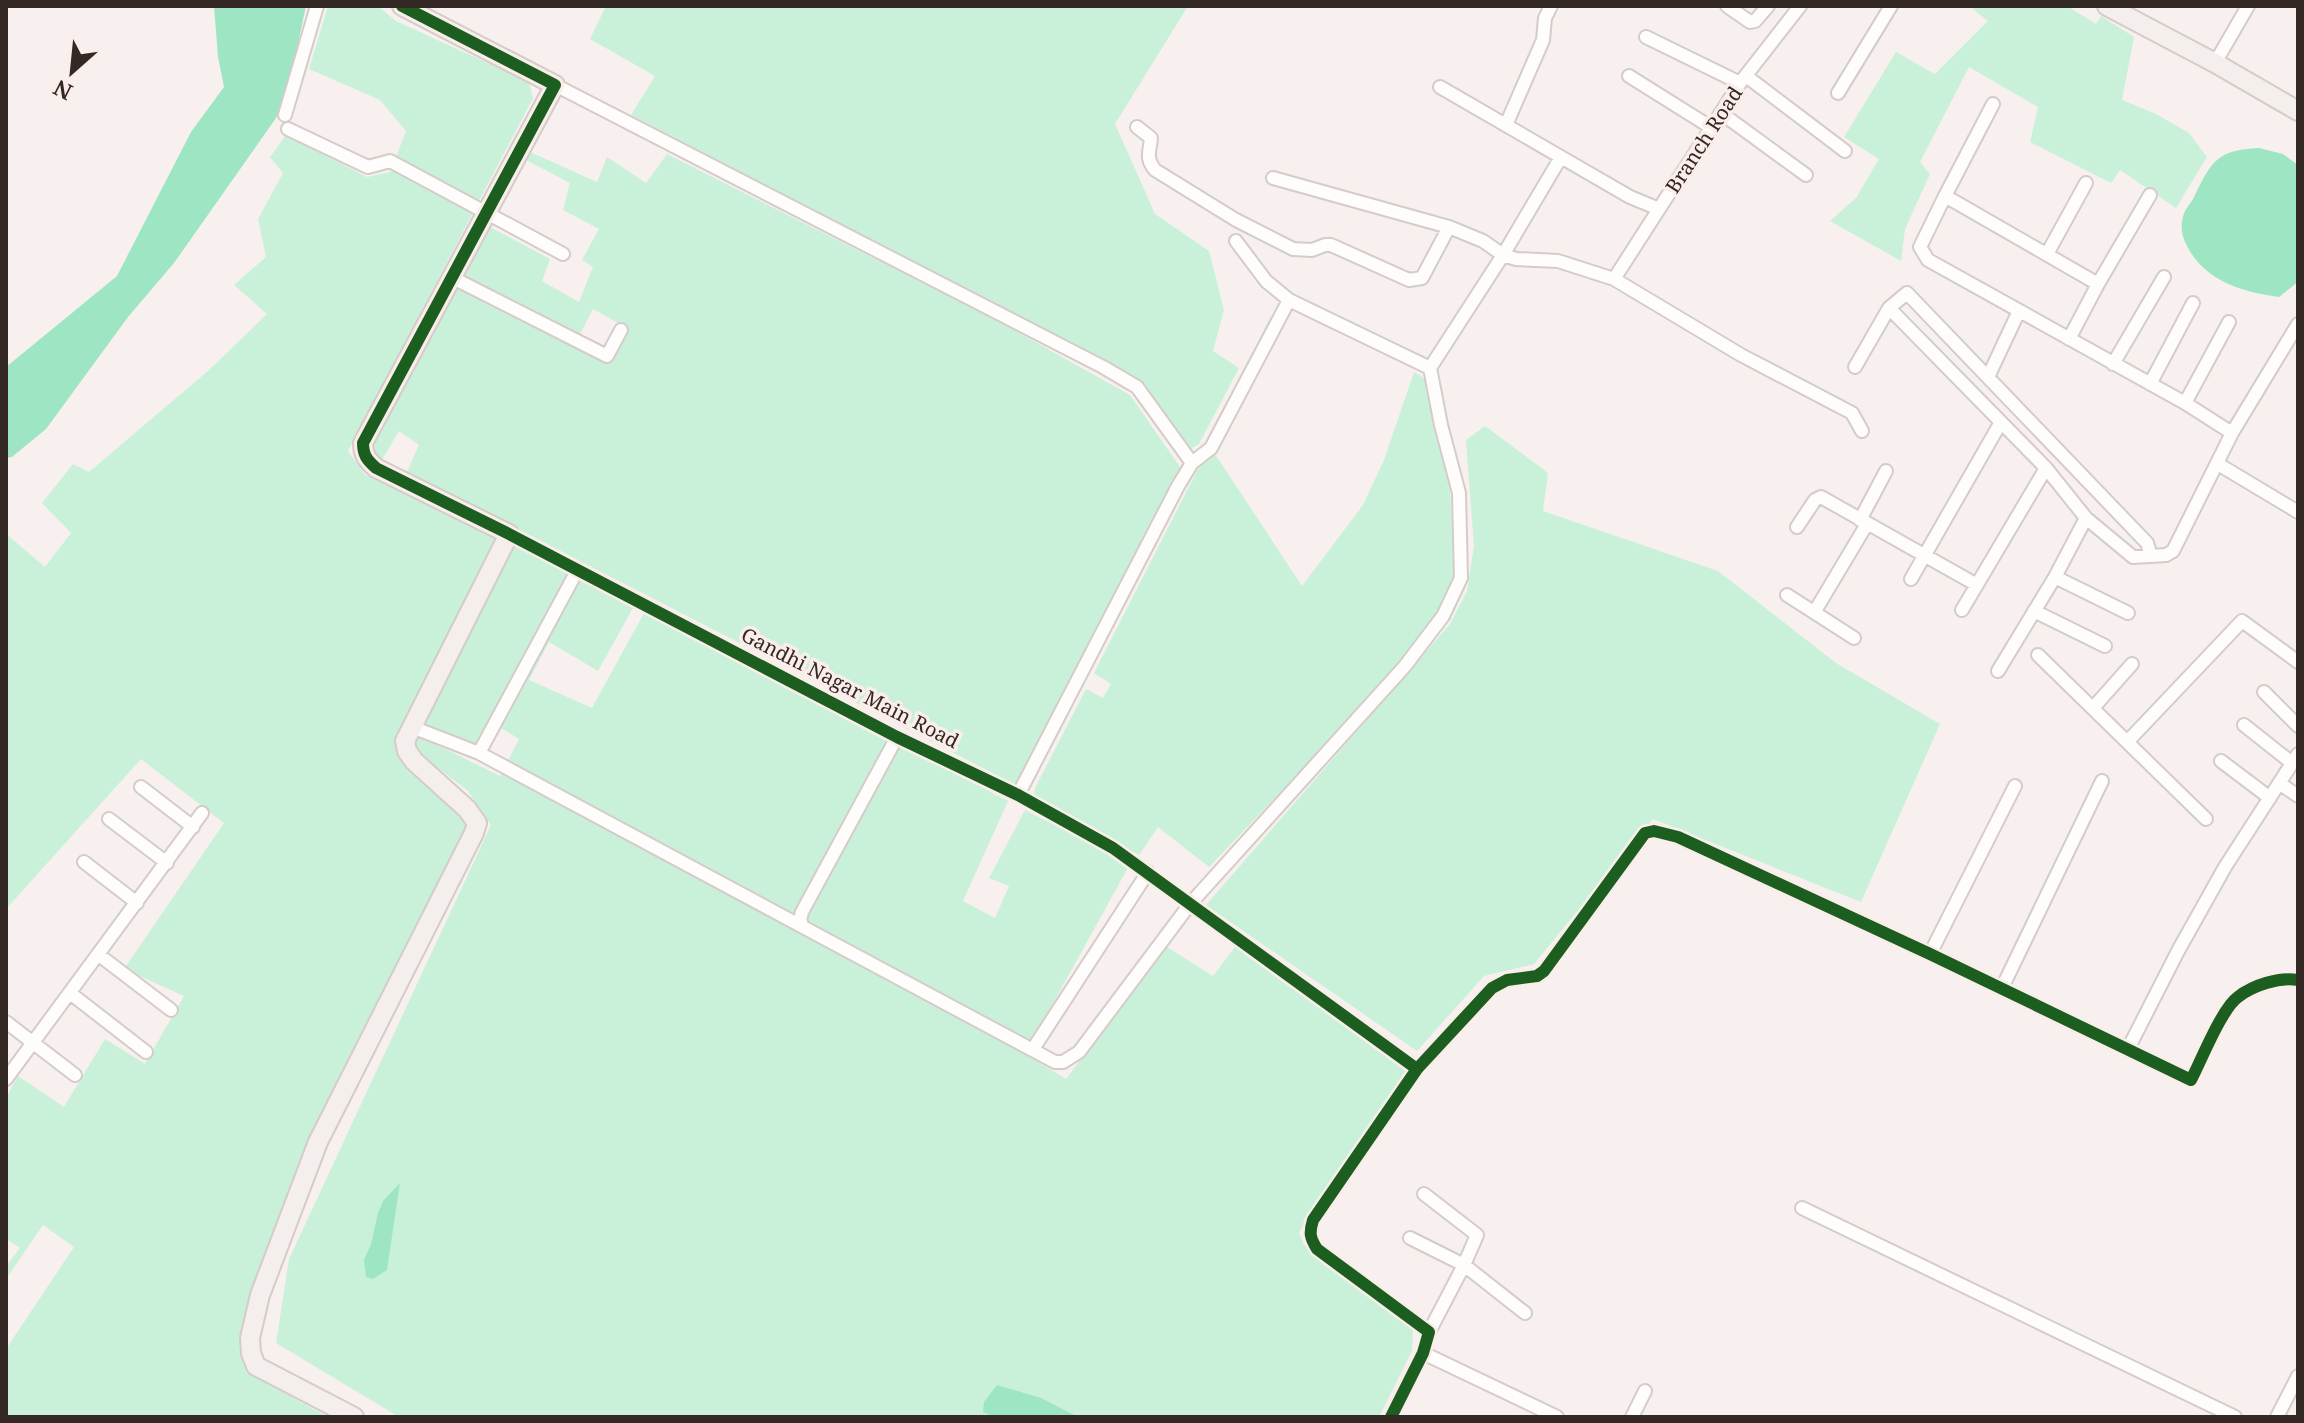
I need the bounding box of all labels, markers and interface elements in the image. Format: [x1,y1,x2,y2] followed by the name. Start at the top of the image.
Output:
[32,32,112,112] north arrow
[48,73,77,108] text: N
[1659,81,1748,198] street label: Branch Road
[737,621,964,754] street label: Gandhi Nagar Main Road

